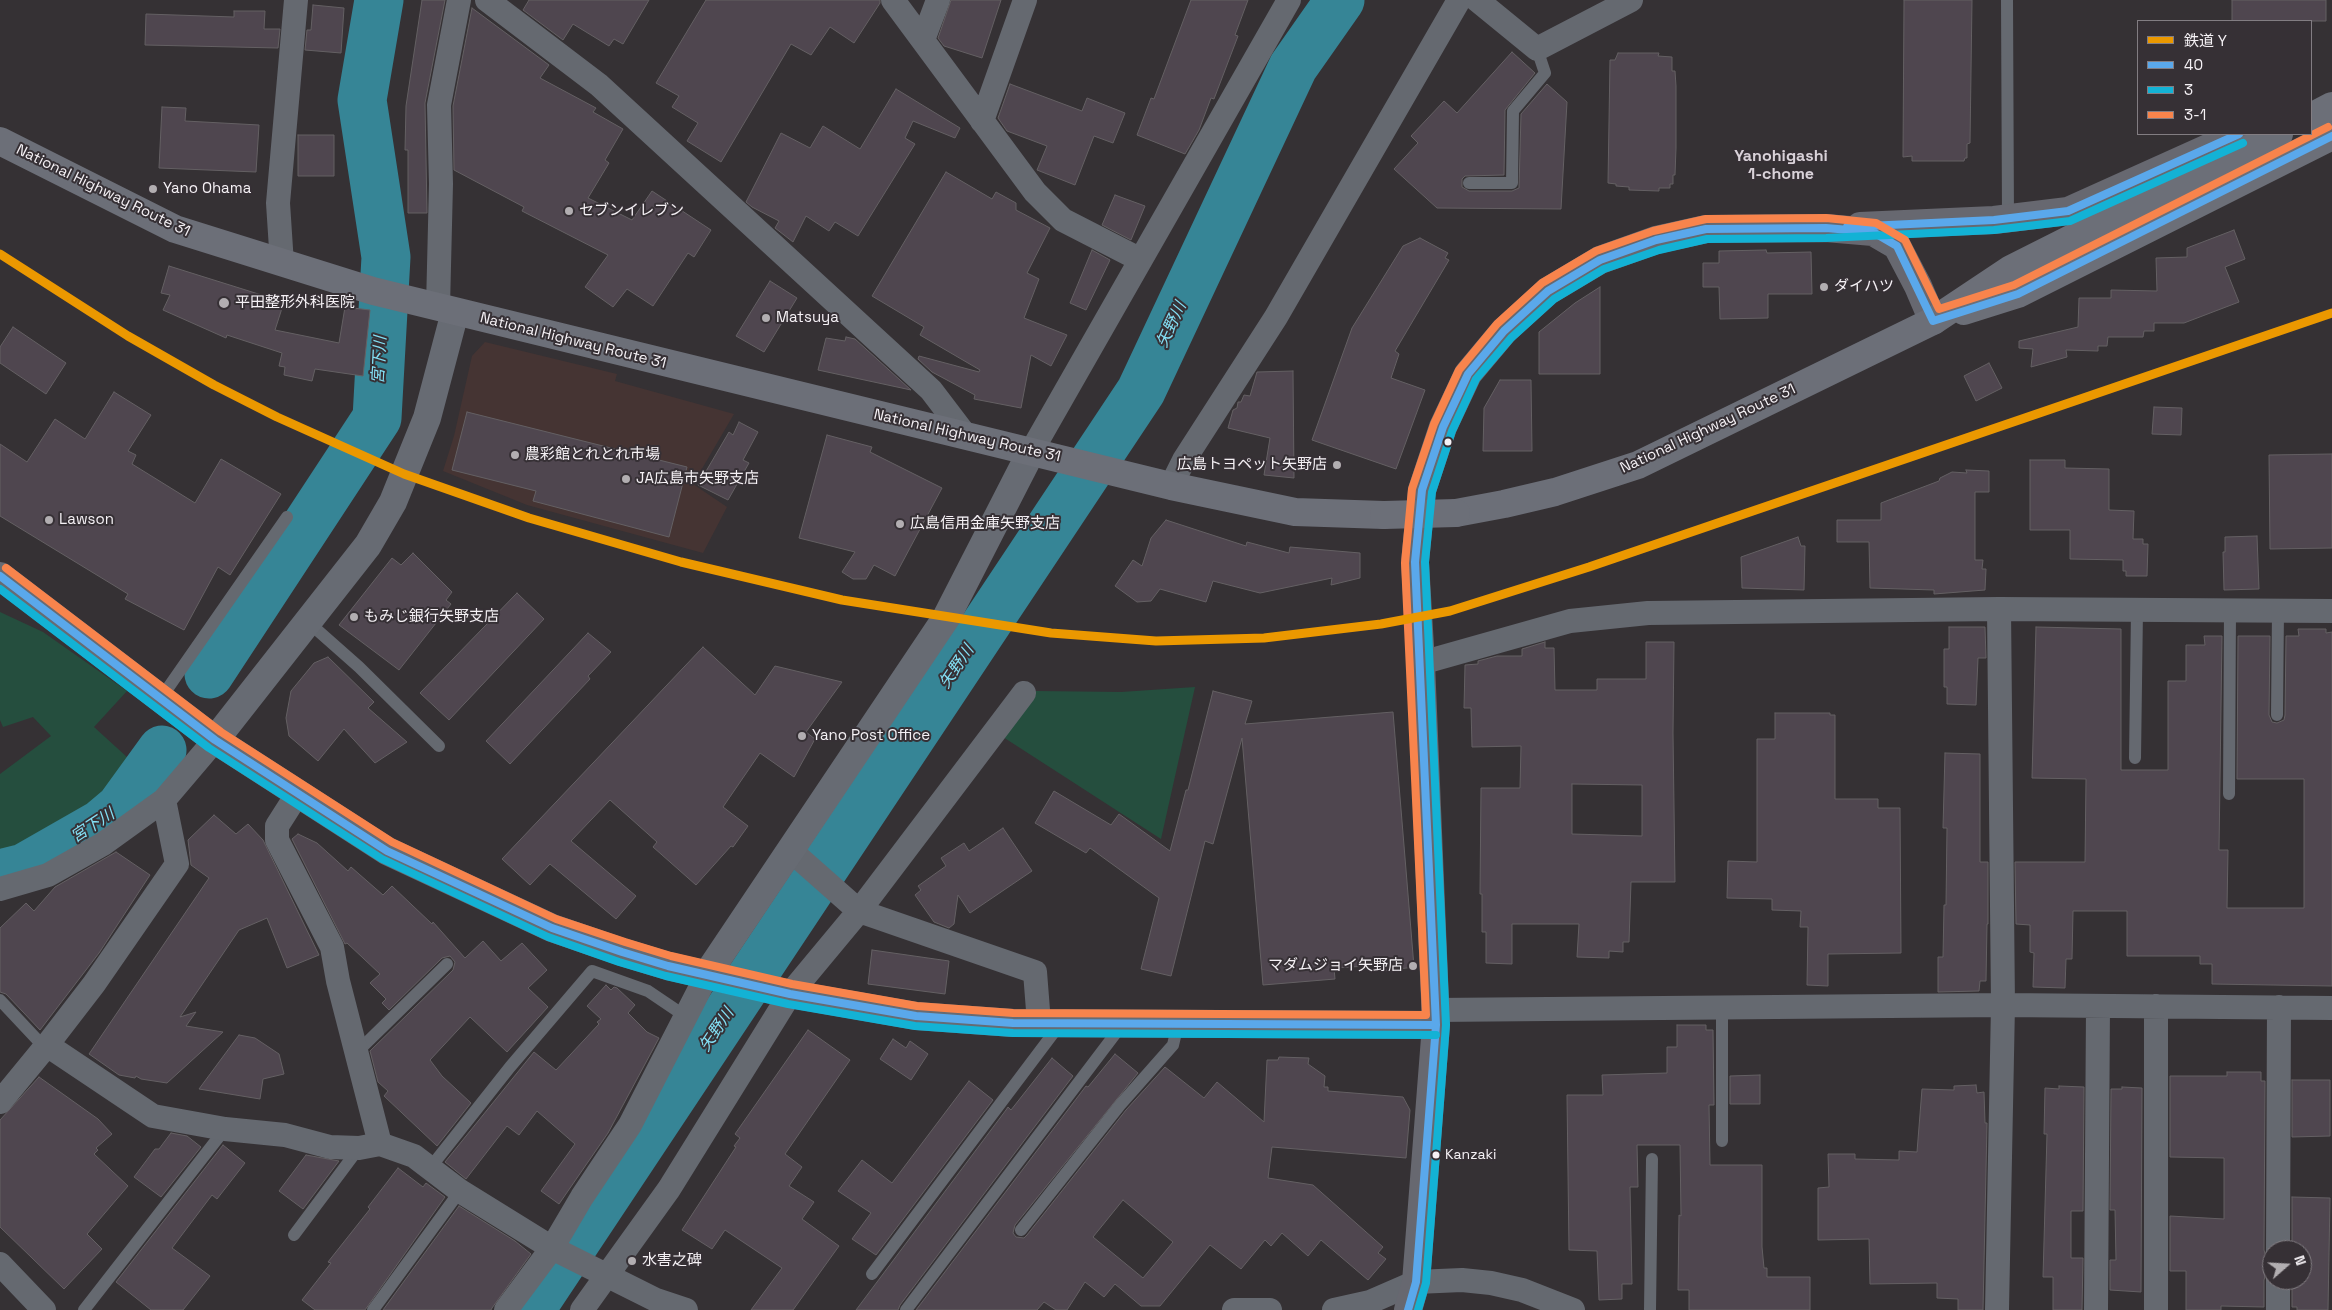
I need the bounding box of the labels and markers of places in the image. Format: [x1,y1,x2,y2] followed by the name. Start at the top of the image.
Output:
[163,180,251,198] place label: Yano Ohama
[147,183,159,195] marker: Yano Ohama
[579,202,684,220] place label: セブンイレブン
[563,205,575,217] marker: セブンイレブン
[1834,278,1894,296] place label: ダイハツ
[1818,281,1830,293] marker: ダイハツ
[235,294,355,312] place label: 平田整形外科医院
[217,296,231,310] marker: 平田整形外科医院
[776,309,839,327] place label: Matsuya
[760,312,772,324] marker: Matsuya
[1443,437,1453,447] unlabelled marker
[525,446,660,464] place label: 農彩館とれとれ市場
[509,449,521,461] marker: 農彩館とれとれ市場
[1177,456,1327,474] place label: 広島トヨペット矢野店
[1331,459,1343,471] marker: 広島トヨペット矢野店
[636,470,759,488] place label: JA広島市矢野支店
[620,473,632,485] marker: JA広島市矢野支店
[59,511,114,529] place label: Lawson
[43,514,55,526] marker: Lawson
[910,515,1060,533] place label: 広島信用金庫矢野支店
[894,518,906,530] marker: 広島信用金庫矢野支店
[364,608,499,626] place label: もみじ銀行矢野支店
[348,611,360,623] marker: もみじ銀行矢野支店
[812,727,930,745] place label: Yano Post Office
[796,730,808,742] marker: Yano Post Office
[1268,957,1403,975] place label: マダムジョイ矢野店
[1407,960,1419,972] marker: マダムジョイ矢野店
[1445,1147,1496,1163] place label: Kanzaki
[1431,1150,1441,1160] marker: Kanzaki
[642,1252,702,1270] place label: 水害之碑
[626,1255,638,1267] marker: 水害之碑

